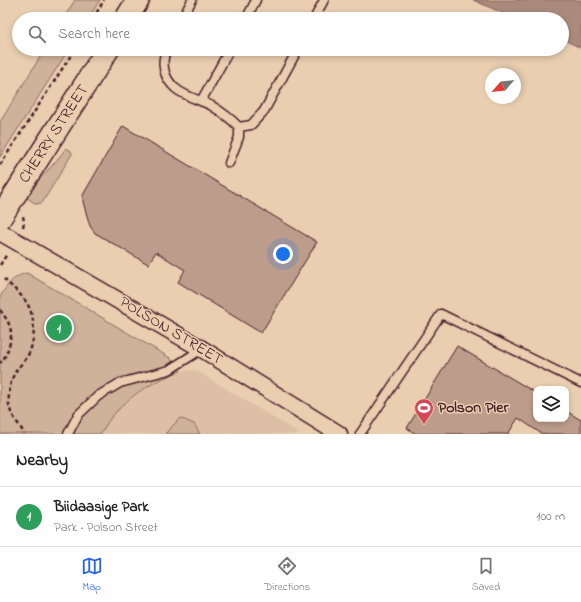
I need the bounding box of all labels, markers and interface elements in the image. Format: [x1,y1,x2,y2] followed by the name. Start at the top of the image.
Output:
[12,12,569,56] search box
[26,23,48,45] icon: search
[58,23,130,45] text: Search here
[485,68,521,104] north arrow
[13,80,95,188] street label: CHERRY STREET
[273,244,293,264] your location
[115,291,227,371] street label: POLSON STREET
[46,313,72,343] pin: 1
[533,386,569,422] map controls
[533,386,569,422] button: layers
[438,396,510,420] place label: Polson Pier
[413,397,435,425] sports icon: Polson Pier
[16,448,68,473] text: Nearby
[54,496,149,518] text: Biidaasige Park
[27,507,31,526] text: 1
[536,507,565,526] text: 100 m
[54,518,158,537] text: Park · Polson Street
[81,555,103,595] tab: Map
[264,555,310,595] tab: Directions
[472,555,500,595] tab: Saved

